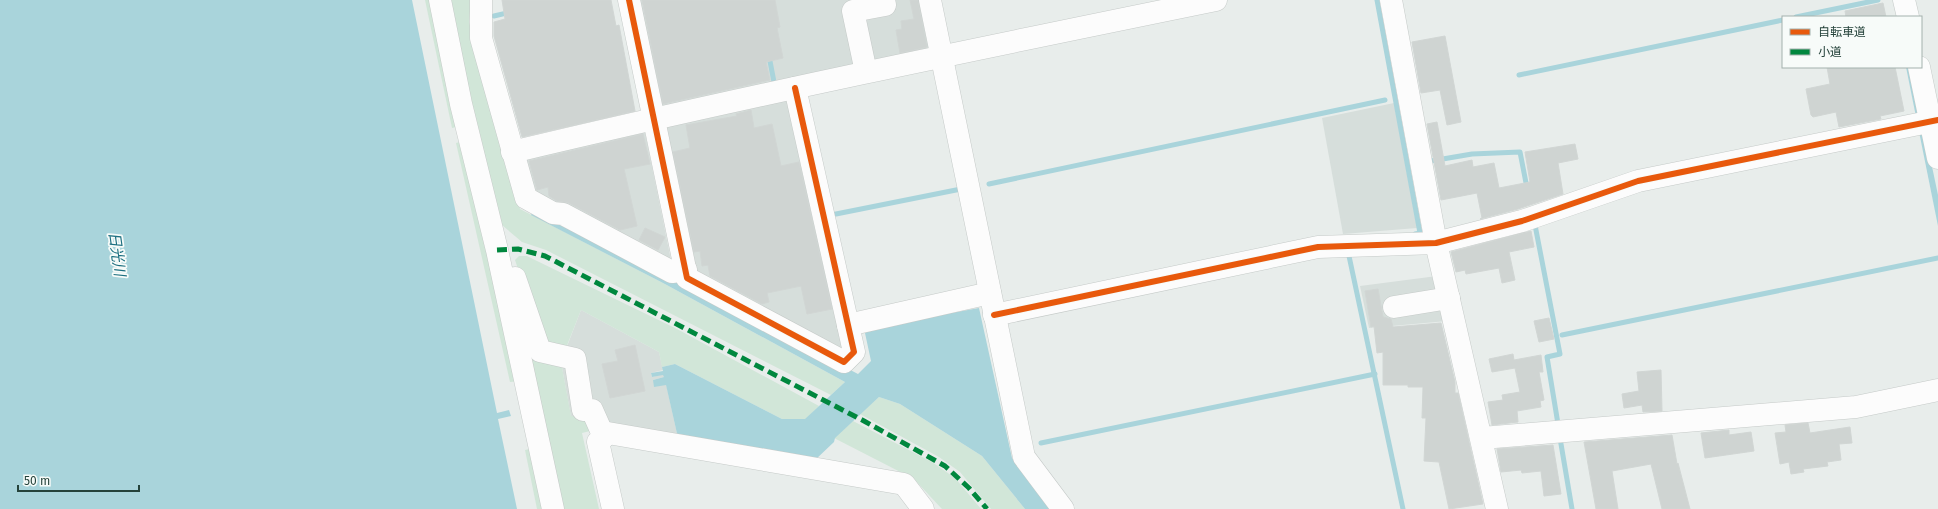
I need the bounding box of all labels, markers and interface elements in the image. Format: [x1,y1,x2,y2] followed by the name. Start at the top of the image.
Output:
[1782,16,1922,68] legend
[1818,25,1866,39] text: 自転車道
[1818,45,1842,59] text: 小道
[105,230,129,280] water label: 日光川
[18,467,139,493] scale bar
[24,474,50,488] text: 50 m

